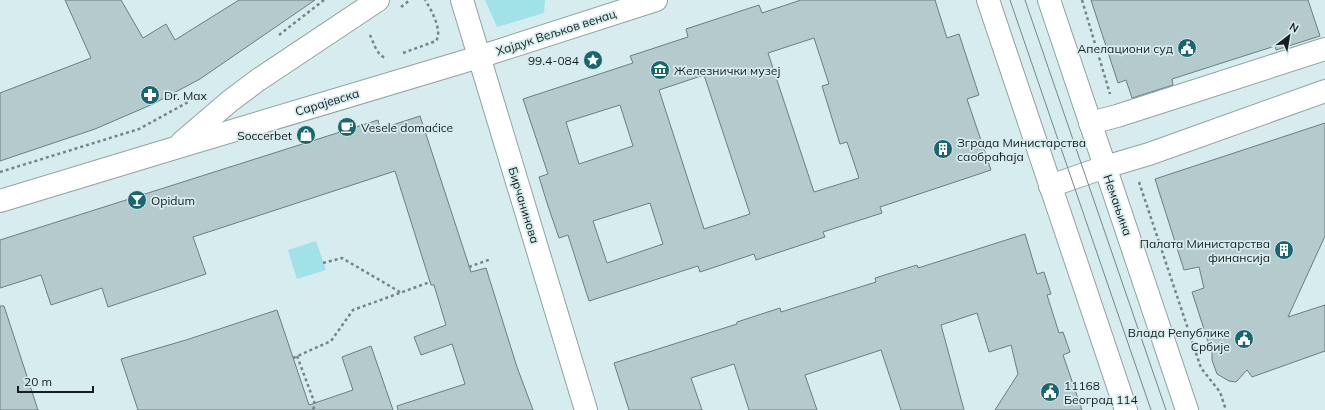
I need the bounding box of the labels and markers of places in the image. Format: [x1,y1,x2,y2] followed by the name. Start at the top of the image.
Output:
[1176,37,1198,59] public building icon: Апелациони суд
[1077,41,1173,56] place label: Апелациони суд
[582,49,604,71] place icon: 99.4-084
[528,53,579,68] place label: 99.4-084
[649,59,671,81] museum icon: Железнички музеј
[674,63,780,78] place label: Железнички музеј
[139,84,161,106] pharmacy icon: Dr. Max
[164,88,207,103] place label: Dr. Max
[336,116,358,138] cafe icon: Vesele domaćice
[361,120,453,135] place label: Vesele domaćice
[295,124,317,146] shop icon: Soccerbet
[237,128,292,143] place label: Soccerbet
[957,135,1086,164] place label: Зграда Министарства саобраћаја
[932,138,954,160] building icon: Зграда Министарства саобраћаја
[126,189,148,211] bar icon: Opidum
[151,193,195,208] place label: Opidum
[1140,236,1270,265] place label: Палата Министарства финансија
[1273,239,1295,261] building icon: Палата Министарства финансија
[1128,325,1230,354] place label: Влада Републике Србије
[1233,328,1255,350] public building icon: Влада Републике Србије
[1064,378,1138,407] place label: 11168 Београд 114
[1039,381,1061,403] public building icon: 11168 Београд 114

